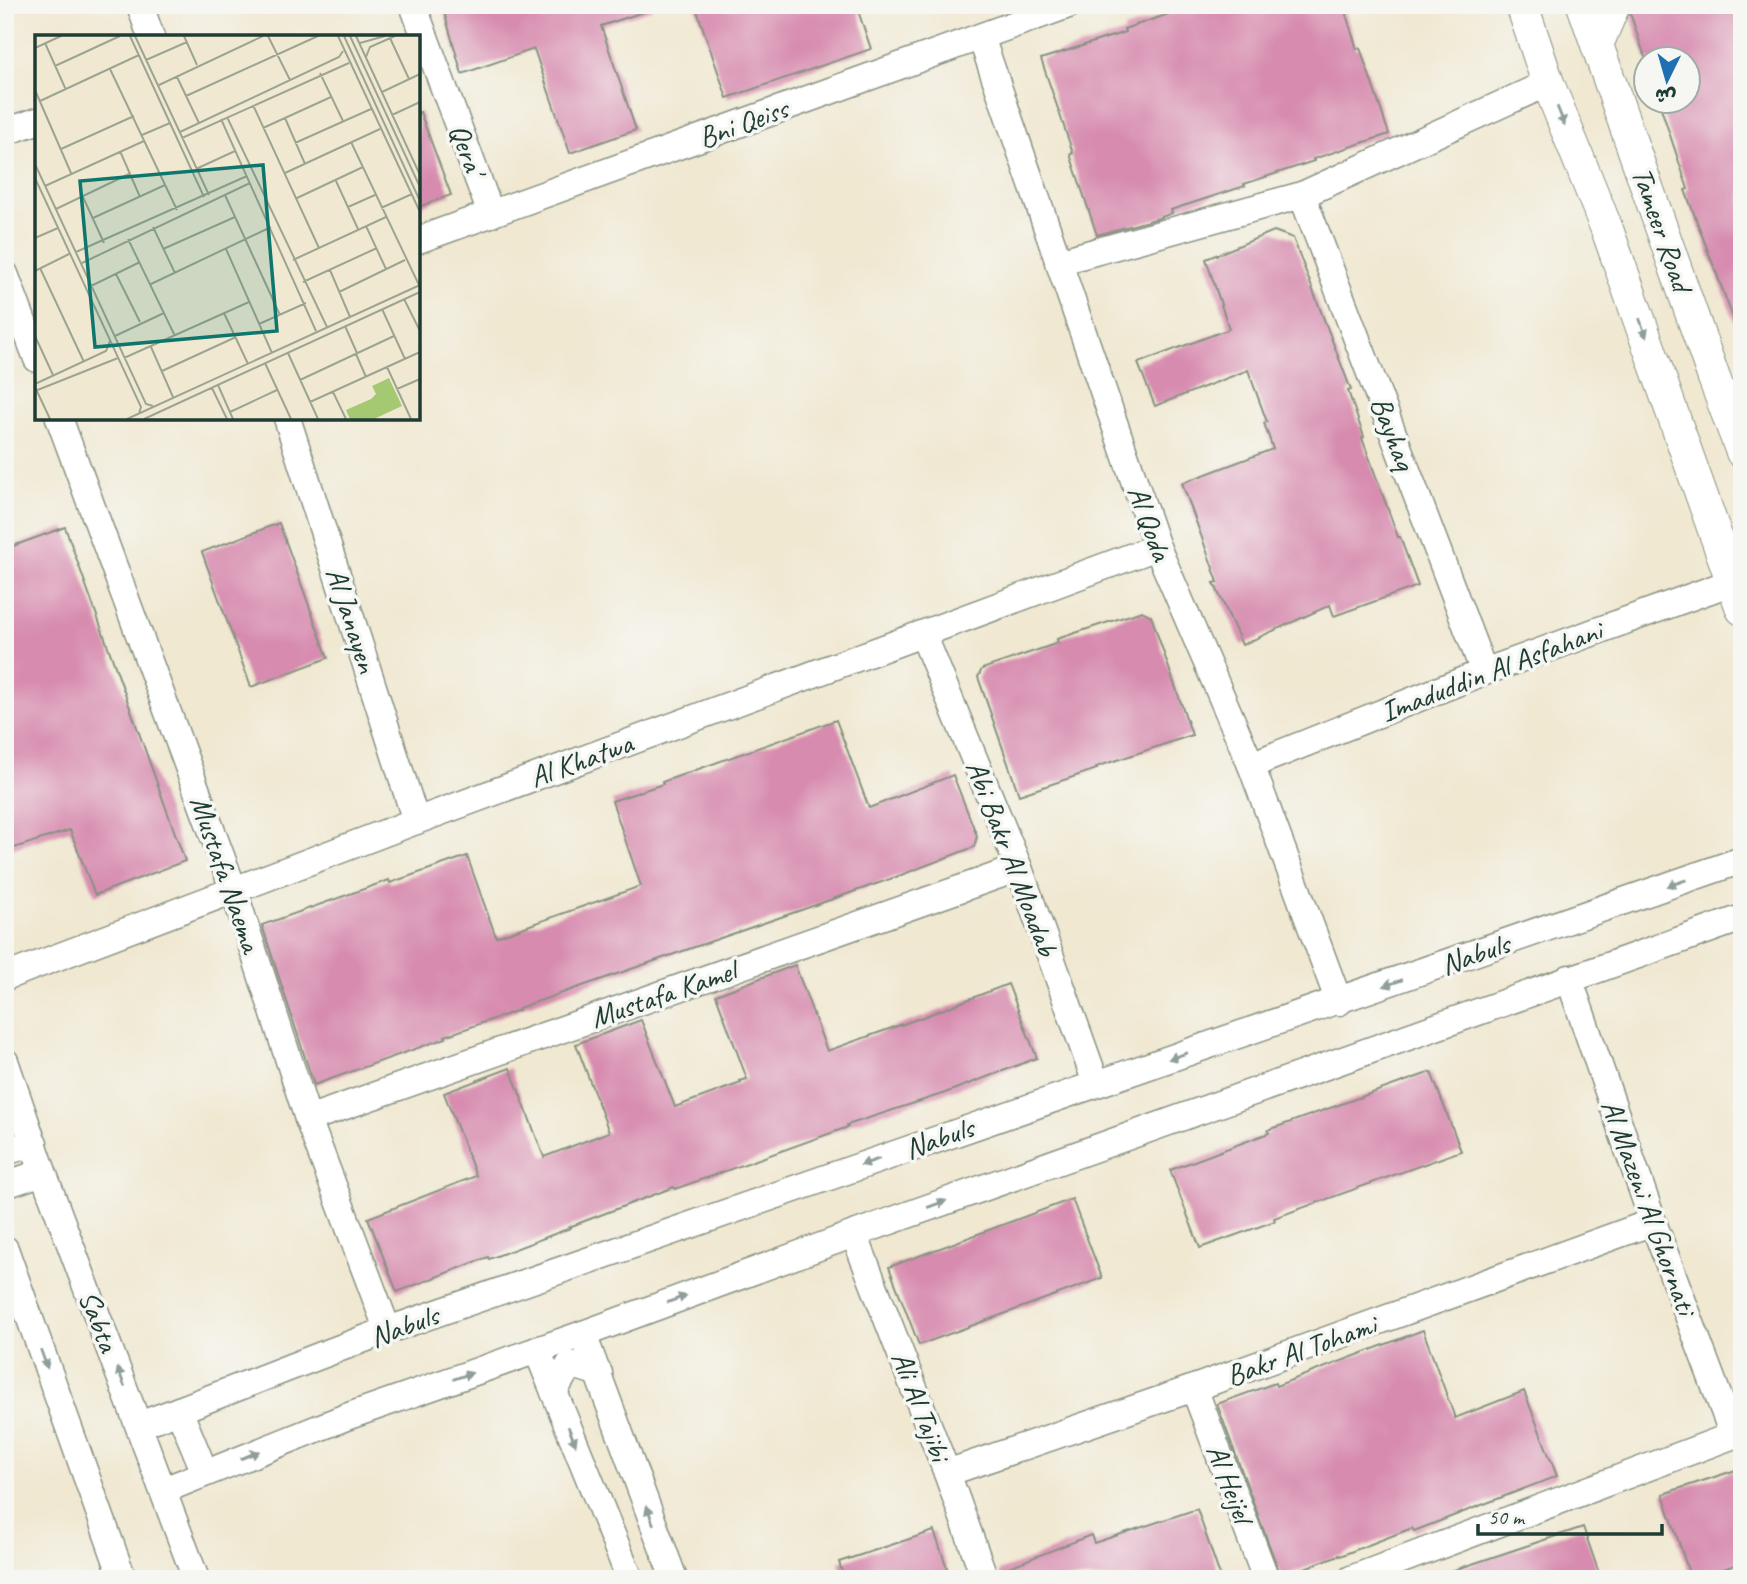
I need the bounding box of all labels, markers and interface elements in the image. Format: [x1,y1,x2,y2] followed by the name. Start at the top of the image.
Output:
[35,35,420,420] inset map
[1632,46,1702,116] north arrow
[1654,83,1677,109] text: ش
[693,88,796,157] street label: Bni Qeiss
[1556,105,1567,126] one-way arrow
[440,118,495,185] street label: Qera'
[1623,162,1702,300] street label: Tameer Road
[1637,318,1648,339] one-way arrow
[1362,391,1425,477] street label: Bayhaq
[1119,480,1182,567] street label: Al Qoda
[317,563,387,679] street label: Al Janayen
[1375,610,1610,731] street label: Imaduddin Al Asfahani
[524,723,639,796] street label: Al Khatwa
[957,755,1067,963] street label: Abi Bakr Al Moadab
[182,791,271,960] street label: Mustafa Naema
[1667,878,1688,889] one-way arrow
[1435,924,1517,983] street label: Nabuls
[585,950,745,1037] street label: Mustafa Kamel
[1383,978,1404,989] one-way arrow
[1167,1051,1188,1062] one-way arrow
[1593,1094,1707,1323] street label: Al Mazeni Al Ghornati
[899,1108,981,1167] street label: Nabuls
[860,1157,881,1168] one-way arrow
[926,1198,947,1209] one-way arrow
[70,1285,129,1359] street label: Sabta
[667,1293,688,1304] one-way arrow
[364,1295,446,1356] street label: Nabuls
[1221,1304,1384,1395] street label: Bakr Al Tohami
[883,1346,960,1469] street label: Ali Al Tajibi
[39,1349,50,1370] one-way arrow
[115,1367,126,1388] one-way arrow
[452,1370,473,1381] one-way arrow
[567,1425,578,1446] one-way arrow
[1198,1439,1264,1532] street label: Al Heijel
[239,1450,260,1461] one-way arrow
[1478,1493,1661,1537] scale bar
[644,1504,655,1525] one-way arrow
[1488,1504,1526,1530] text: 50 m

